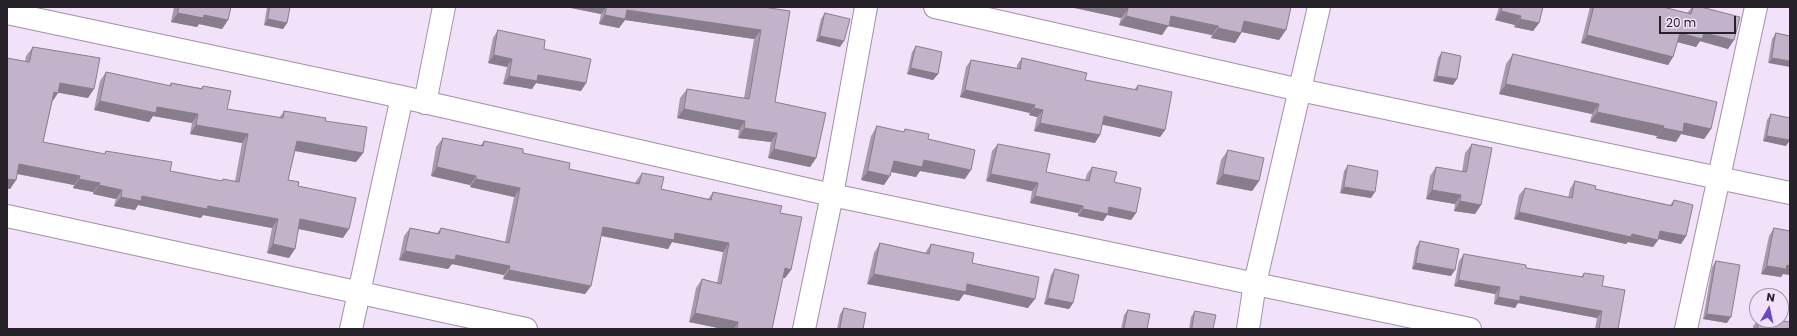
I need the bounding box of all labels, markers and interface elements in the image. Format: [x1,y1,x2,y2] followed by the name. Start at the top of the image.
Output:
[1661,8,1738,34] scale bar
[1666,14,1696,31] text: 20 m
[1749,288,1789,328] north arrow
[1765,289,1776,306] text: N

